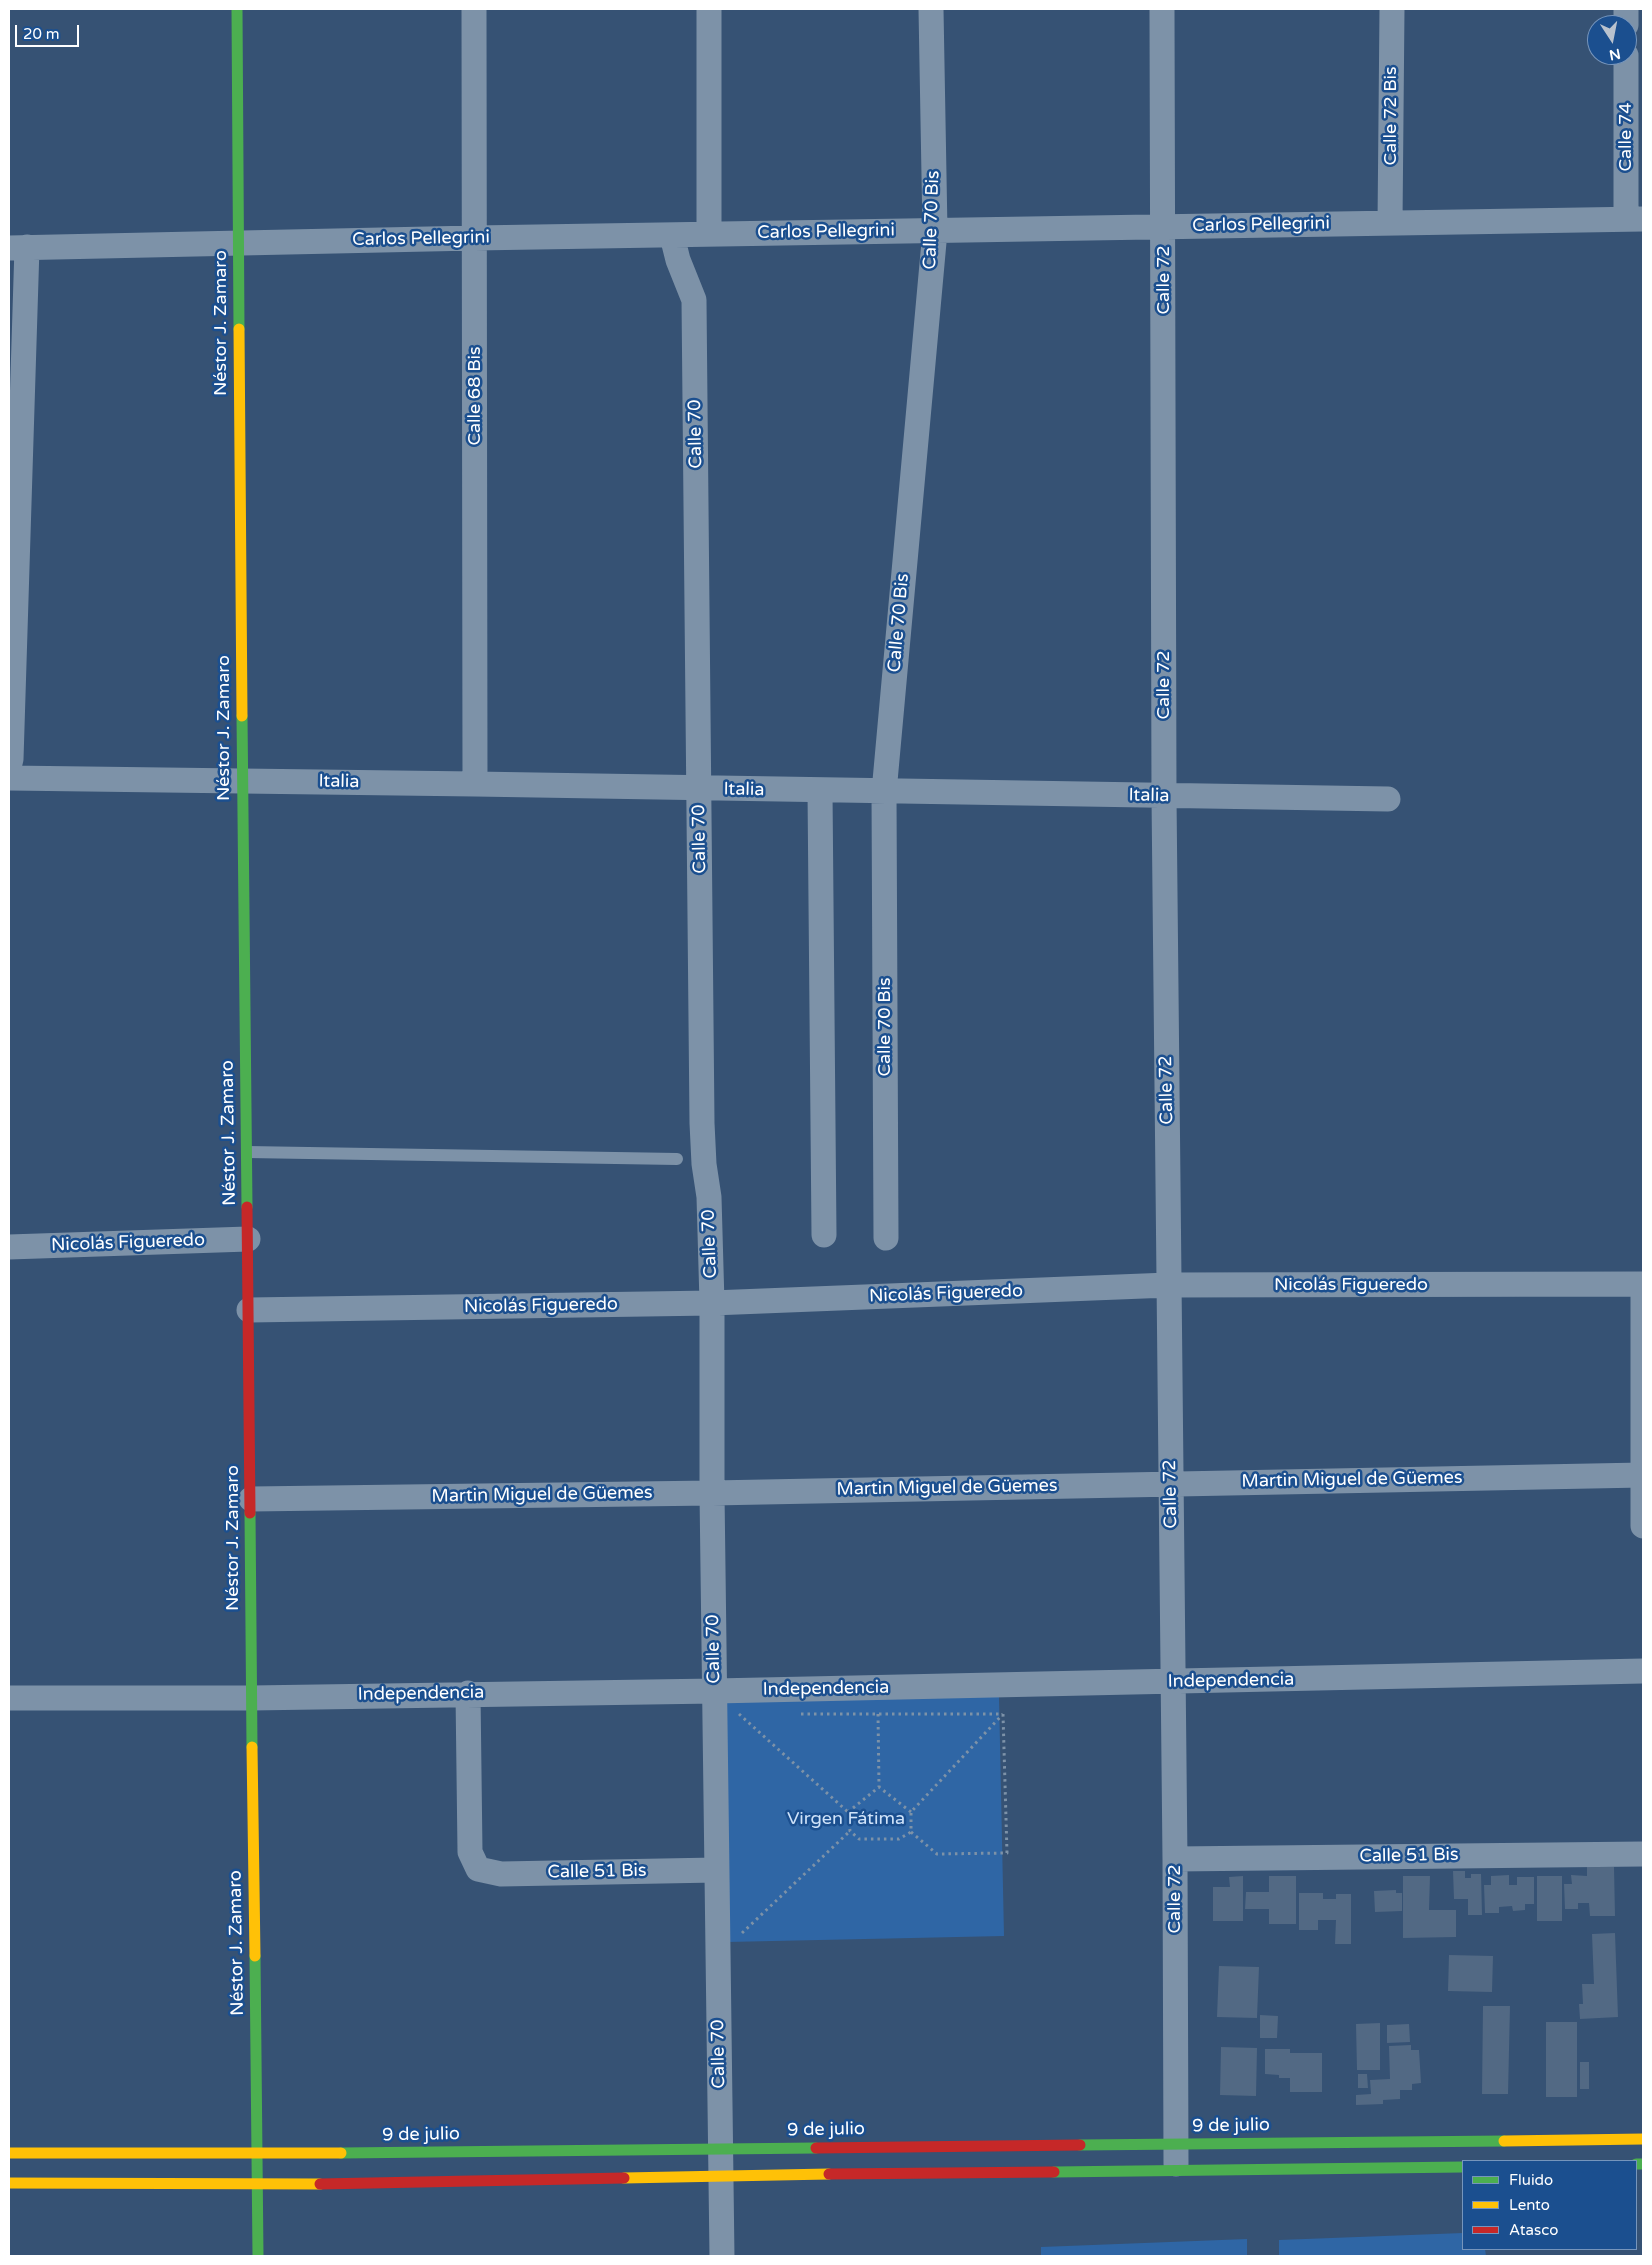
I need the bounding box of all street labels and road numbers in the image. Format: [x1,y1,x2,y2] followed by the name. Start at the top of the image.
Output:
[1380,66,1402,166] street label: Calle 72 Bis
[1615,102,1637,172] street label: Calle 74
[919,170,945,270] street label: Calle 70 Bis
[1192,213,1330,237] street label: Carlos Pellegrini
[757,220,895,244] street label: Carlos Pellegrini
[352,227,490,251] street label: Carlos Pellegrini
[1153,245,1175,315] street label: Calle 72
[210,250,232,396] street label: Néstor J. Zamaro
[464,346,486,446] street label: Calle 68 Bis
[685,399,707,469] street label: Calle 70
[884,573,914,673] street label: Calle 70 Bis
[1153,650,1175,720] street label: Calle 72
[213,655,235,801] street label: Néstor J. Zamaro
[318,771,360,793] street label: Italia
[723,779,765,801] street label: Italia
[1128,785,1170,807] street label: Italia
[689,804,711,874] street label: Calle 70
[874,977,896,1077] street label: Calle 70 Bis
[1156,1055,1178,1125] street label: Calle 72
[217,1060,241,1206] street label: Néstor J. Zamaro
[698,1209,722,1279] street label: Calle 70
[51,1230,205,1256] street label: Nicolás Figueredo
[1274,1274,1428,1296] street label: Nicolás Figueredo
[869,1281,1023,1307] street label: Nicolás Figueredo
[464,1294,618,1318] street label: Nicolás Figueredo
[1160,1459,1182,1529] street label: Calle 72
[222,1465,244,1611] street label: Néstor J. Zamaro
[1241,1467,1463,1493] street label: Martin Miguel de Güemes
[836,1475,1058,1501] street label: Martin Miguel de Güemes
[431,1482,653,1508] street label: Martin Miguel de Güemes
[703,1614,725,1684] street label: Calle 70
[1167,1669,1295,1693] street label: Independencia
[762,1677,890,1701] street label: Independencia
[357,1682,485,1706] street label: Independencia
[1359,1844,1459,1868] street label: Calle 51 Bis
[547,1860,647,1884] street label: Calle 51 Bis
[1164,1864,1186,1934] street label: Calle 72
[225,1870,249,2016] street label: Néstor J. Zamaro
[708,2019,730,2089] street label: Calle 70
[1192,2115,1270,2137] street label: 9 de julio
[787,2119,865,2141] street label: 9 de julio
[382,2124,460,2146] street label: 9 de julio

